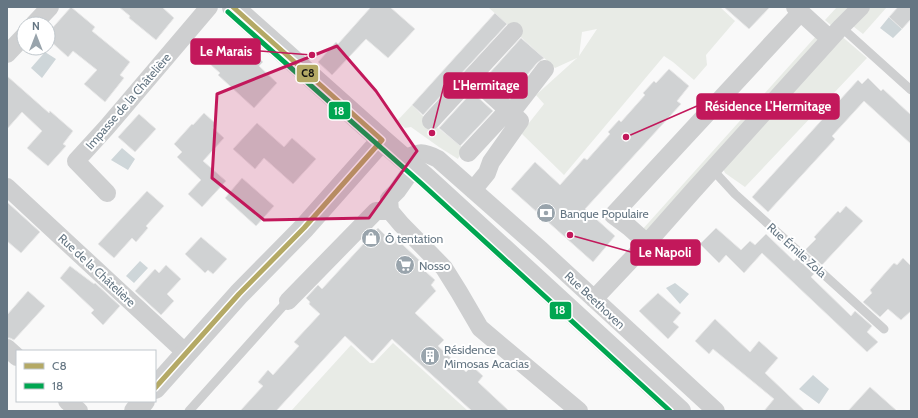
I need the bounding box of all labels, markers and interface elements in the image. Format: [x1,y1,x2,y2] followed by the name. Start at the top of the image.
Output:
[16,16,56,56] north arrow
[32,19,40,33] text: N
[191,39,260,64] callout: Le Marais
[200,43,253,59] text: Le Marais
[82,50,174,152] street label: Impasse de la Châtelière
[296,64,319,83] line badge: C8
[301,66,315,80] text: C8
[444,73,527,98] callout: L'Hermitage
[453,77,520,93] text: L'Hermitage
[697,94,839,119] callout: Résidence L'Hermitage
[705,98,832,114] text: Résidence L'Hermitage
[328,101,351,120] line badge: 18
[334,104,345,118] text: 18
[535,202,557,224] bank icon: Banque Populaire
[560,206,649,221] place label: Banque Populaire
[764,219,830,281] street label: Rue Émile Zola
[360,227,382,249] shop icon: Ô tentation
[55,230,139,310] street label: Rue de la Châtelière
[385,231,444,246] place label: Ô tentation
[631,240,700,265] callout: Le Napoli
[639,244,691,260] text: Le Napoli
[394,254,416,276] supermarket icon: Nosso
[419,258,451,273] place label: Nosso
[562,268,629,332] street label: Rue Beethoven
[549,301,572,320] line badge: 18
[555,303,566,317] text: 18
[444,342,529,371] place label: Résidence Mimosas Acacias
[419,345,441,367] building icon: Résidence Mimosas Acacias
[16,350,156,402] legend
[52,358,67,373] text: C8
[52,378,63,393] text: 18

